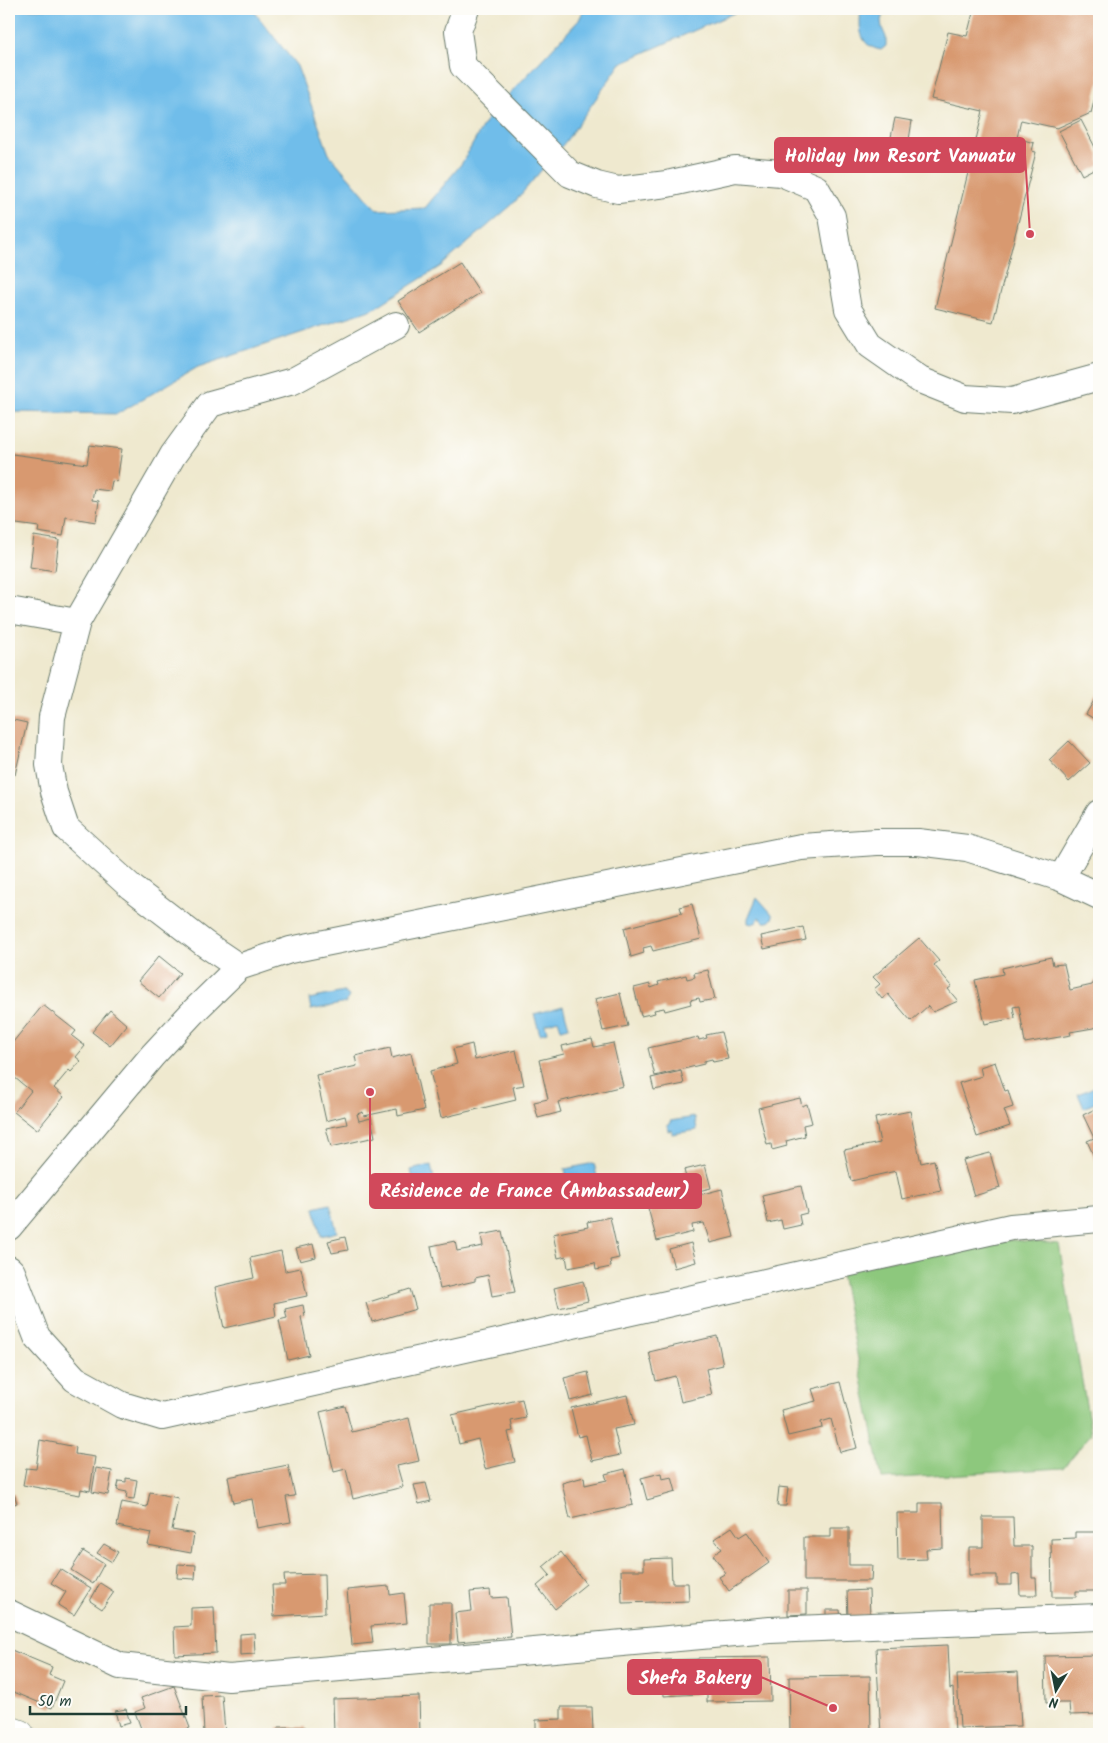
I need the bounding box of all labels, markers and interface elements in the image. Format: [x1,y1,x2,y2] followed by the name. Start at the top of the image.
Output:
[775,138,1025,172] callout: Holiday Inn Resort Vanuatu
[785,142,1016,172] text: Holiday Inn Resort Vanuatu
[370,1174,701,1208] callout: Résidence de France (Ambassadeur)
[380,1177,690,1207] text: Résidence de France (Ambassadeur)
[628,1660,761,1694] callout: Shefa Bakery
[639,1664,751,1694] text: Shefa Bakery
[1030,1666,1080,1716] north arrow
[30,1683,186,1715] scale bar
[38,1690,72,1714] text: 50 m
[1047,1690,1060,1713] text: N

